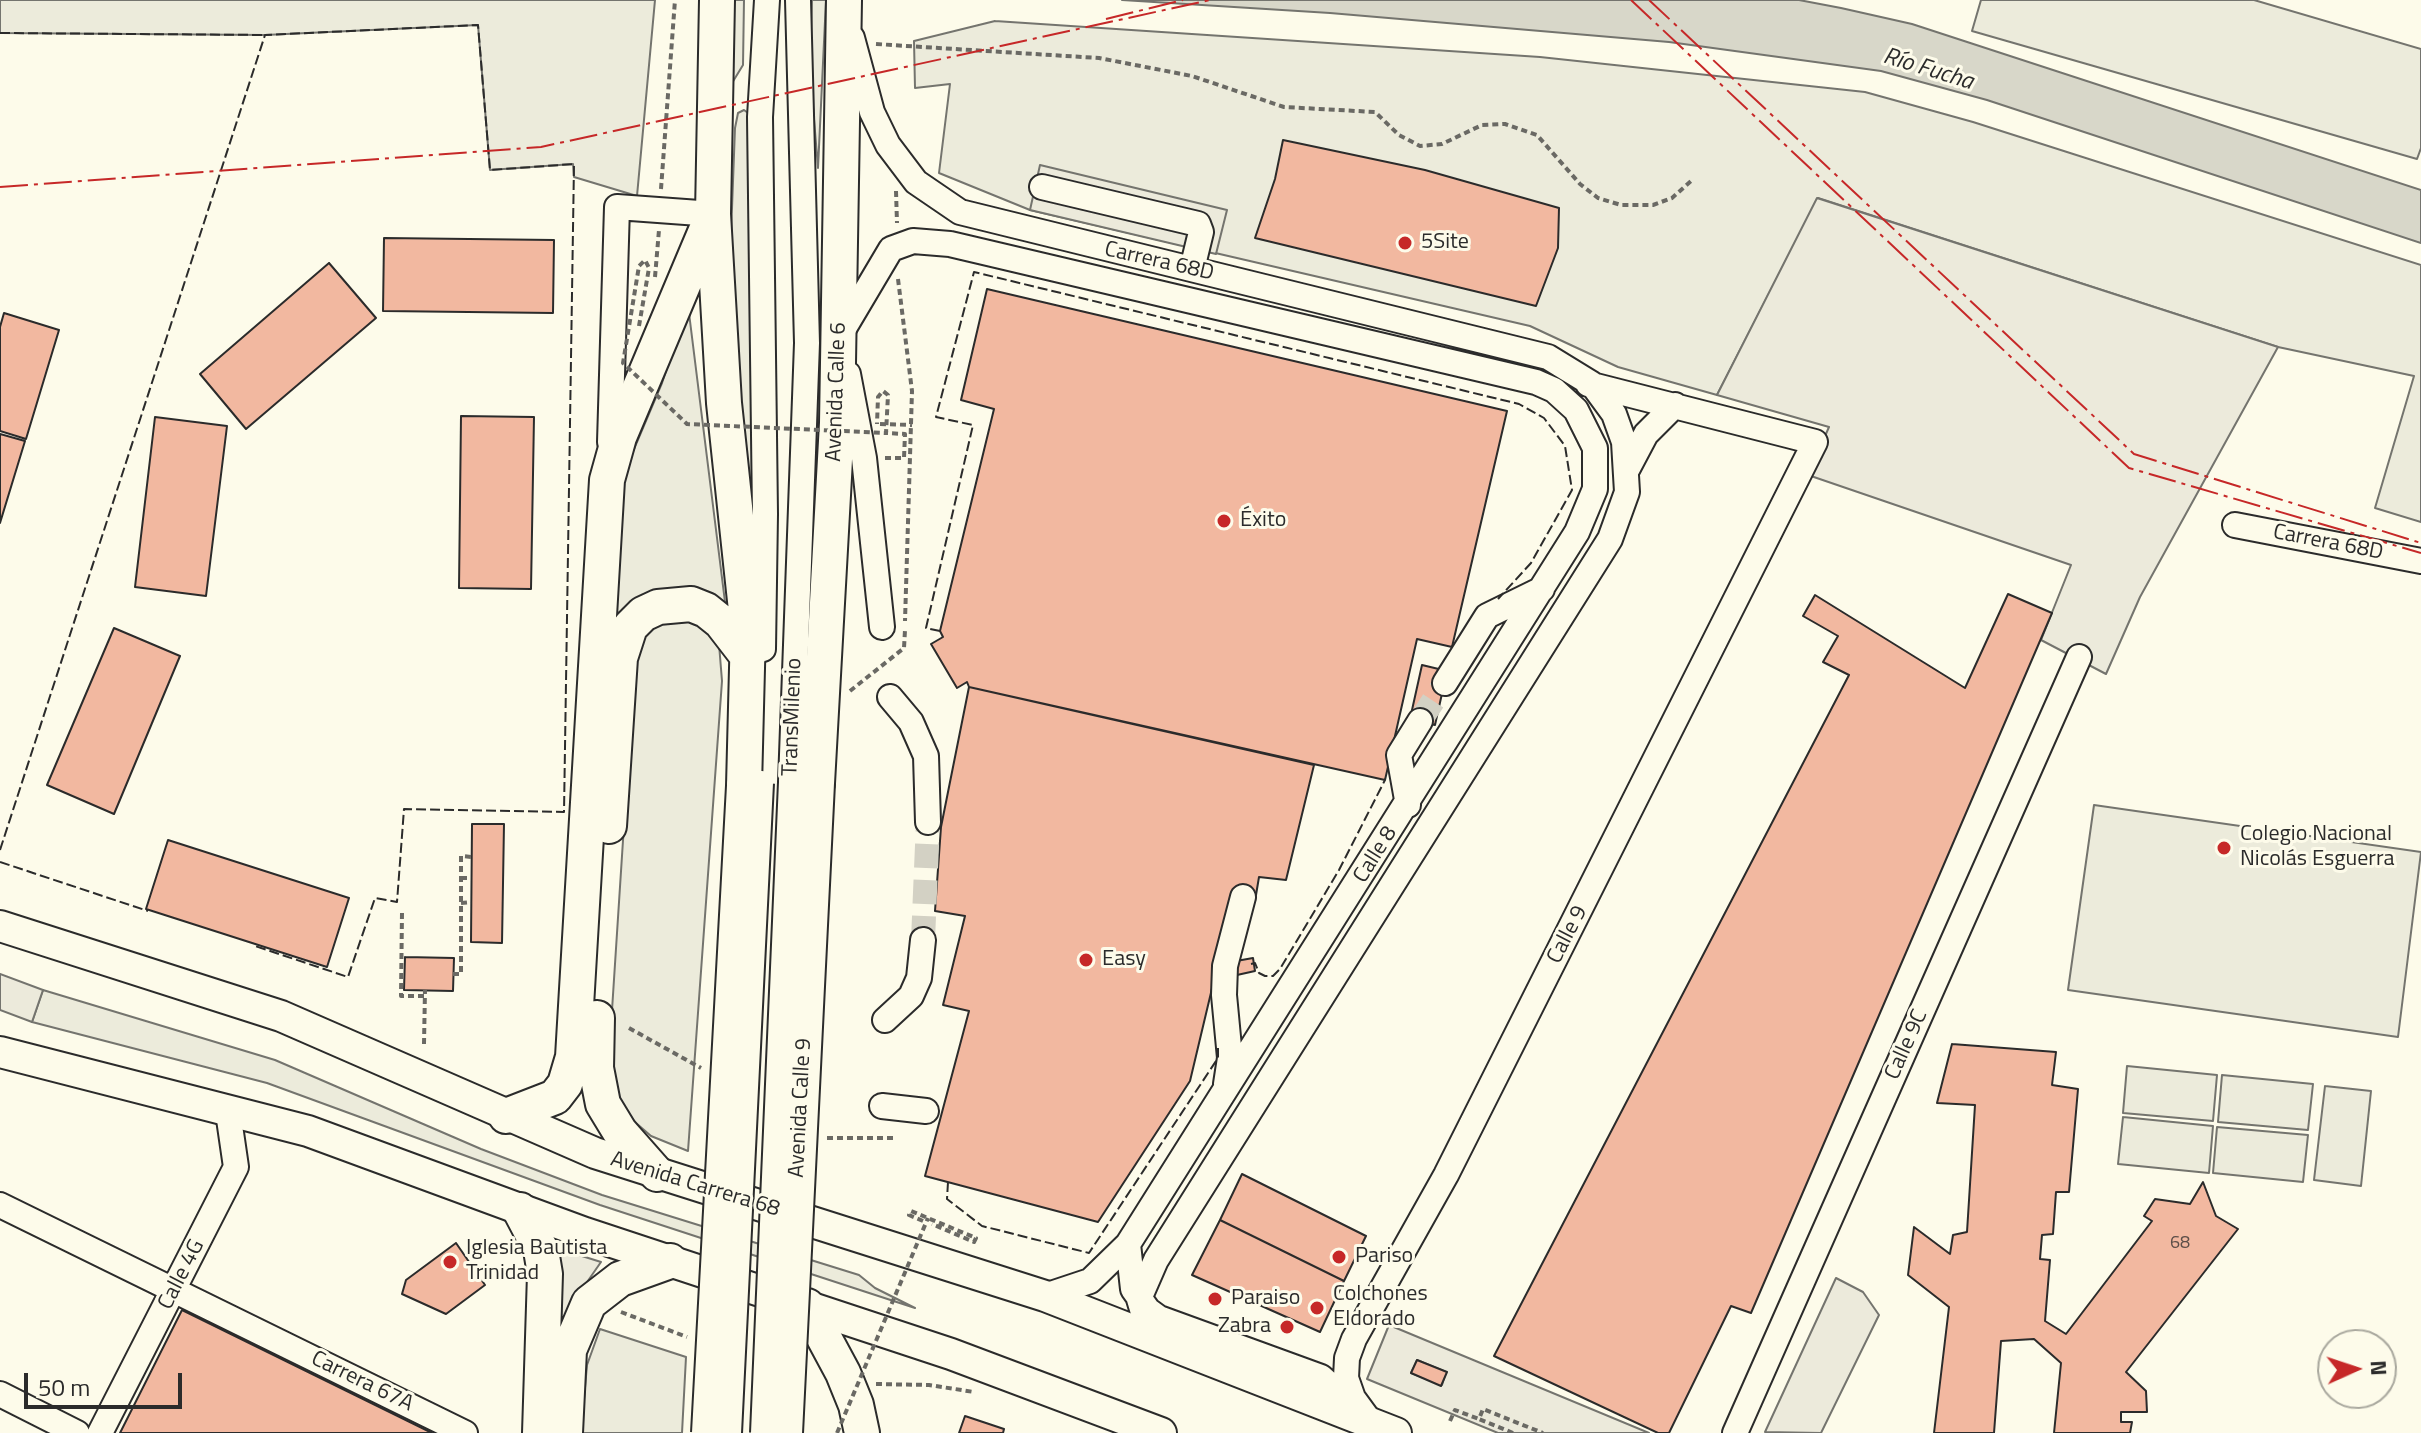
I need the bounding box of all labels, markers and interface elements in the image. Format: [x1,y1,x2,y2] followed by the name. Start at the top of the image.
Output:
[1880,43,1976,97] water label: Río Fucha
[1421,230,1469,256] place label: 5Site
[1396,234,1414,252] marker: 5Site
[1102,237,1216,287] street label: Carrera 68D
[821,322,853,462] street label: Avenida Calle 6
[1240,508,1286,534] place label: Éxito
[1215,512,1233,530] marker: Éxito
[2271,519,2385,567] street label: Carrera 68D
[778,658,808,776] street label: TransMilenio
[1349,822,1403,888] street label: Calle 8
[2240,822,2395,874] place label: Colegio Nacional Nicolás Esguerra
[2215,839,2233,857] marker: Colegio Nacional Nicolás Esguerra
[1542,902,1594,968] street label: Calle 9
[1102,947,1146,973] place label: Easy
[1077,951,1095,969] marker: Easy
[1880,1006,1934,1084] street label: Calle 9C
[784,1038,818,1178] street label: Avenida Calle 9
[607,1147,783,1223] street label: Avenida Carrera 68
[2170,1233,2190,1255] house number: 68
[153,1236,211,1314] street label: Calle 4G
[466,1236,607,1288] place label: Iglesia Bautista Trinidad
[1355,1244,1413,1270] place label: Pariso
[1330,1248,1348,1266] marker: Pariso
[441,1253,459,1271] marker: Iglesia Bautista Trinidad
[1333,1282,1428,1334] place label: Colchones Eldorado
[1231,1286,1300,1312] place label: Paraiso
[1206,1290,1224,1308] marker: Paraiso
[1308,1299,1326,1317] marker: Colchones Eldorado
[1218,1314,1271,1340] place label: Zabra
[1278,1318,1296,1336] marker: Zabra
[2317,1329,2397,1409] north arrow
[307,1346,417,1418] street label: Carrera 67A
[28,1357,186,1407] scale bar
[2362,1359,2396,1376] text: N
[38,1369,90,1405] text: 50 m

